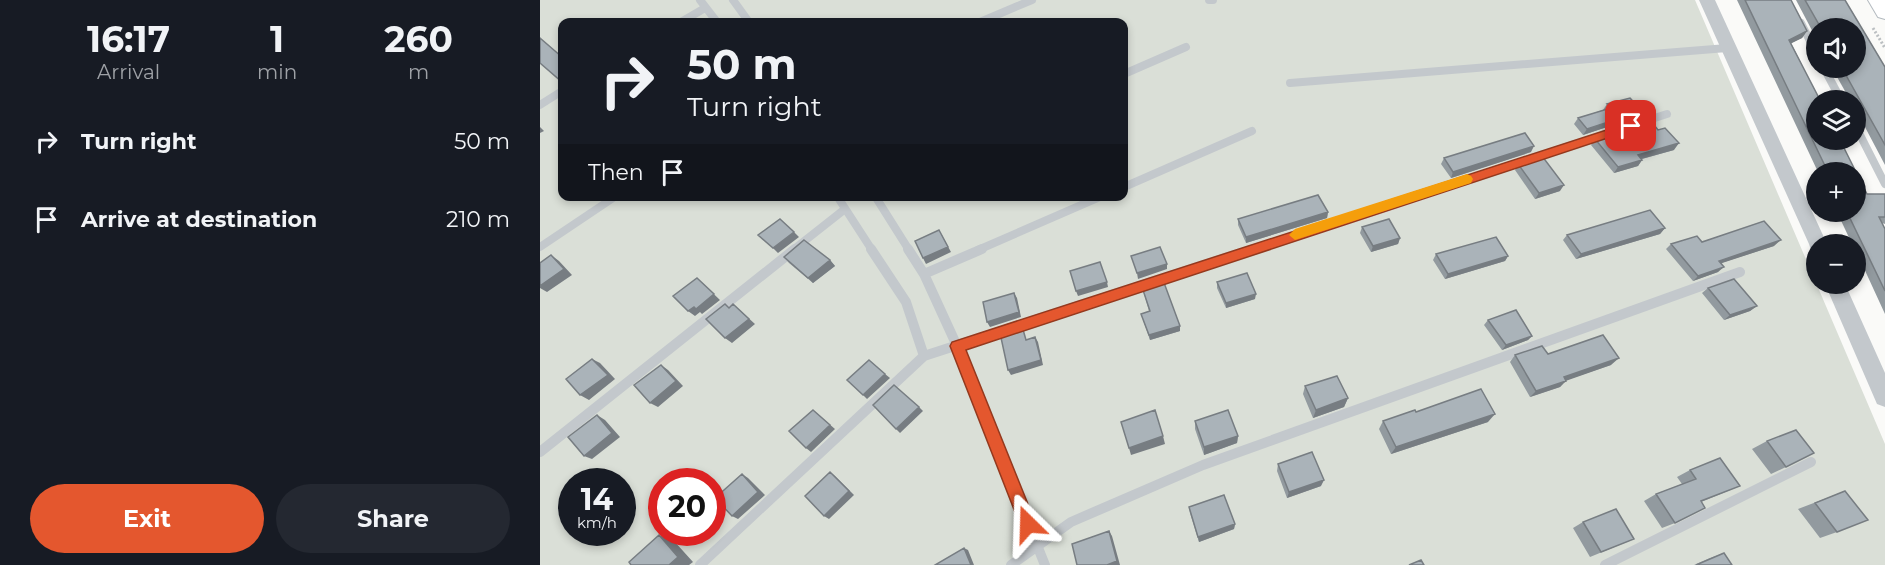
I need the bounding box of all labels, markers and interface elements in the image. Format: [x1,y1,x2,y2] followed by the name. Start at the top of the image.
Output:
[87,17,170,61] text: 16:17
[270,17,284,61] text: 1
[384,17,453,61] text: 260
[1806,18,1866,294] map controls
[1806,18,1866,78] button: sound
[687,38,796,90] text: 50 m
[588,42,666,120] icon: right
[97,60,160,84] text: Arrival
[257,60,297,84] text: min
[408,60,429,84] text: m
[687,90,822,123] text: Turn right
[1806,90,1866,150] button: layers
[1605,100,1656,151] pin
[1614,109,1647,142] icon: arrive
[30,125,63,158] icon: right
[81,128,196,155] text: Turn right
[454,128,510,155] text: 50 m
[656,156,689,189] icon: arrive
[588,159,644,186] text: Then
[1806,162,1866,222] button: +
[30,203,63,236] icon: arrive
[81,206,317,233] text: Arrive at destination
[446,206,510,233] text: 210 m
[1806,234,1866,294] button: −
[648,468,726,546] speed limit sign: 20
[581,481,613,518] text: 14
[30,484,264,553] button: Exit
[276,484,510,553] button: Share
[996,492,1060,556] position arrow
[577,513,617,532] text: km/h

